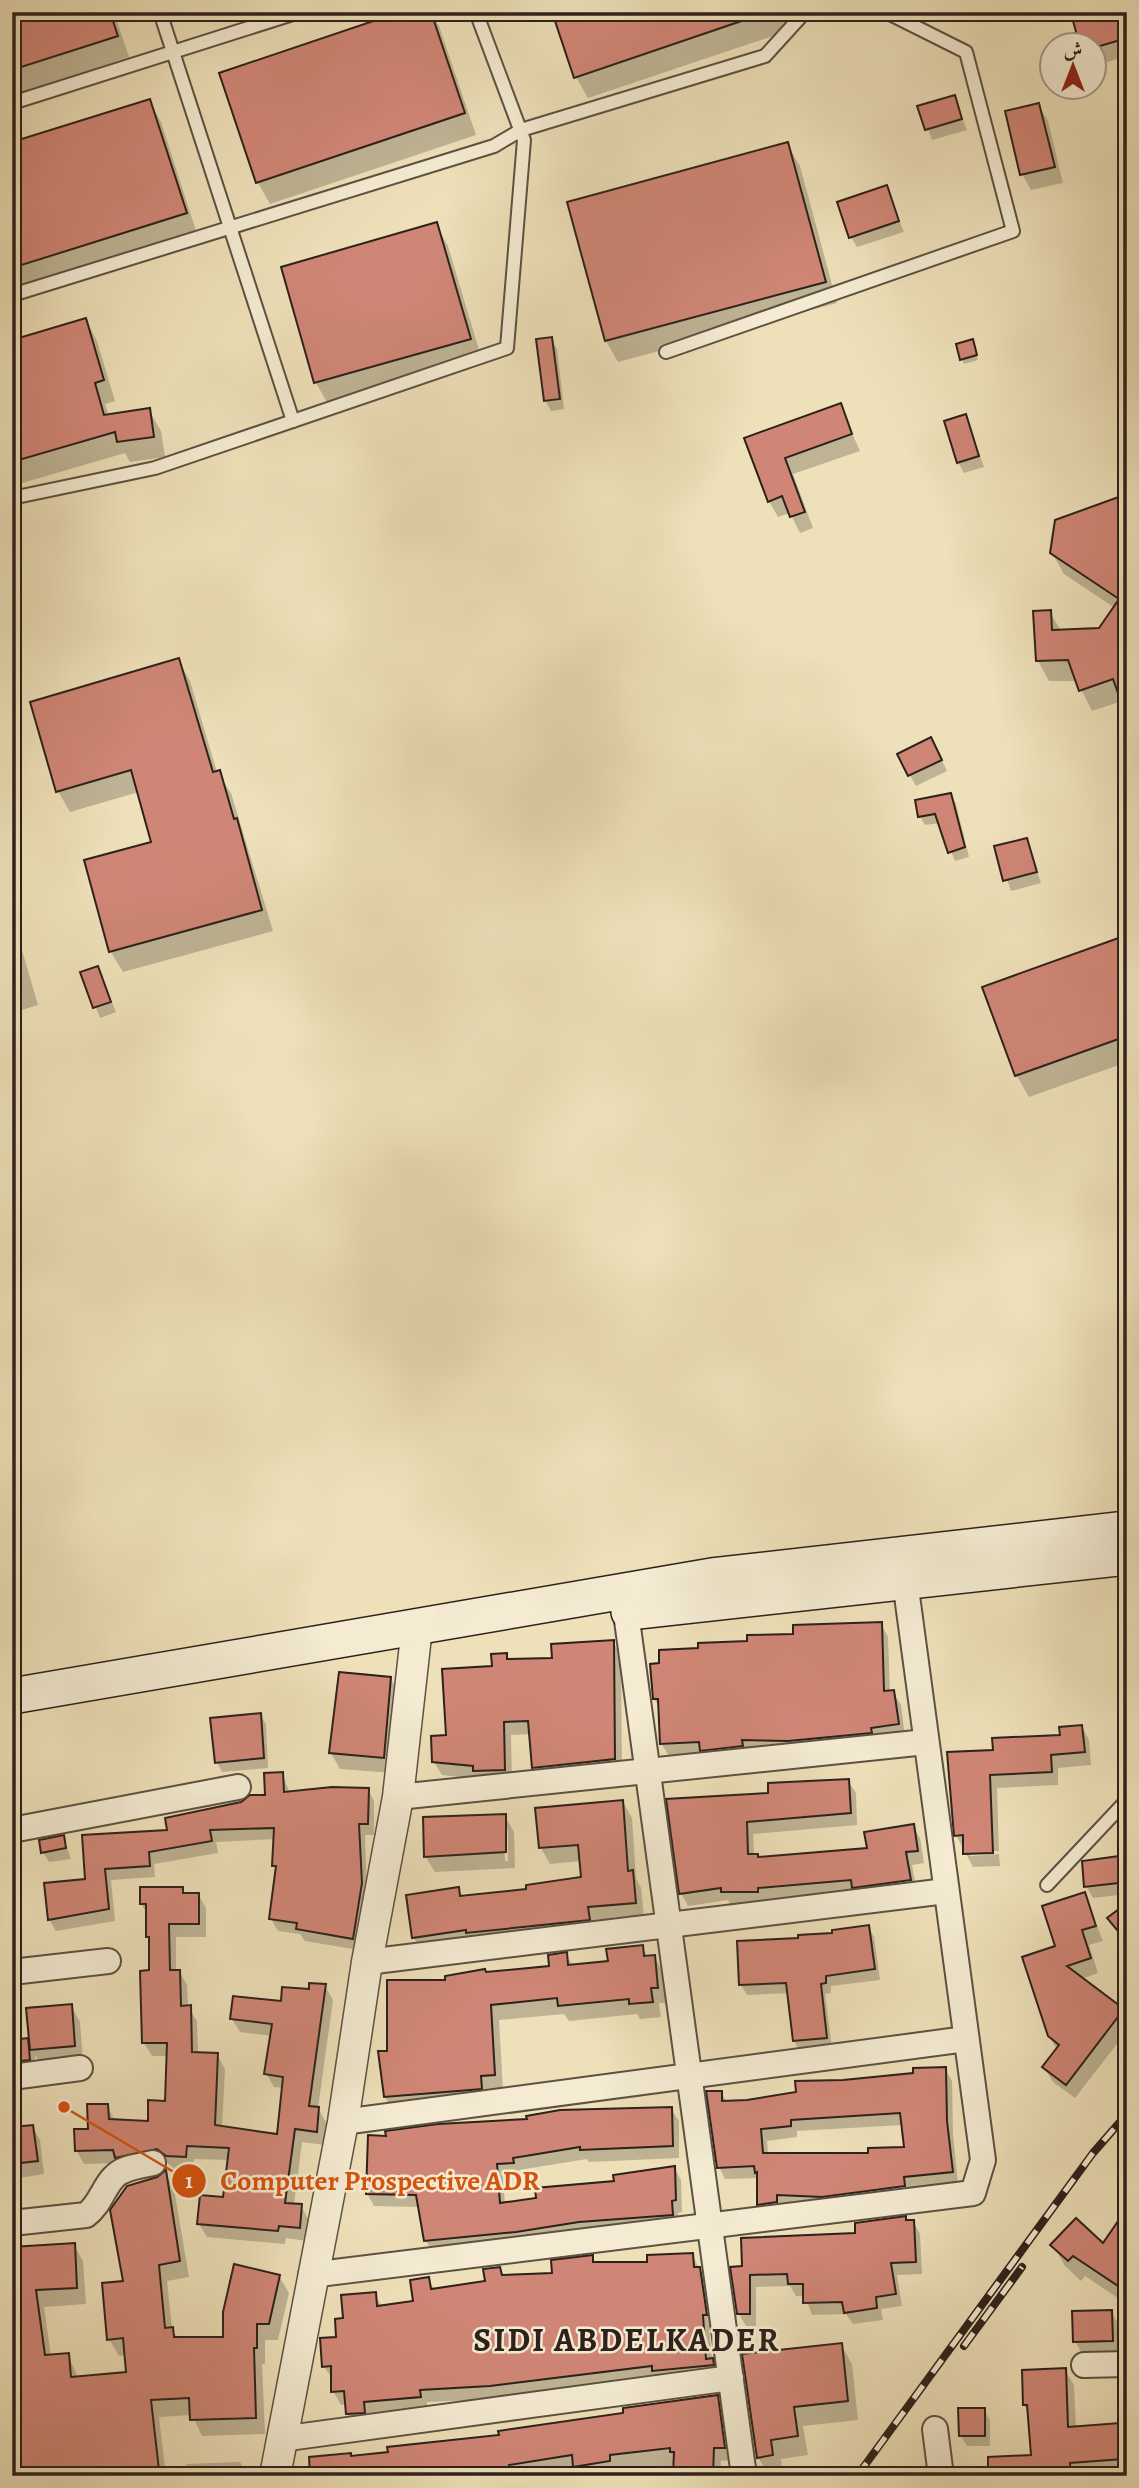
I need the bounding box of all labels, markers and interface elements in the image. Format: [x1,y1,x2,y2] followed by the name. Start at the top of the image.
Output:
[1038,32,1108,102] north arrow
[1064,37,1082,63] text: ش
[171,2156,554,2205] callout: Computer Prospective ADR
[220,2162,540,2200] text: Computer Prospective ADR
[185,2167,193,2195] text: 1
[473,2317,781,2362] district label: SIDI ABDELKADER

